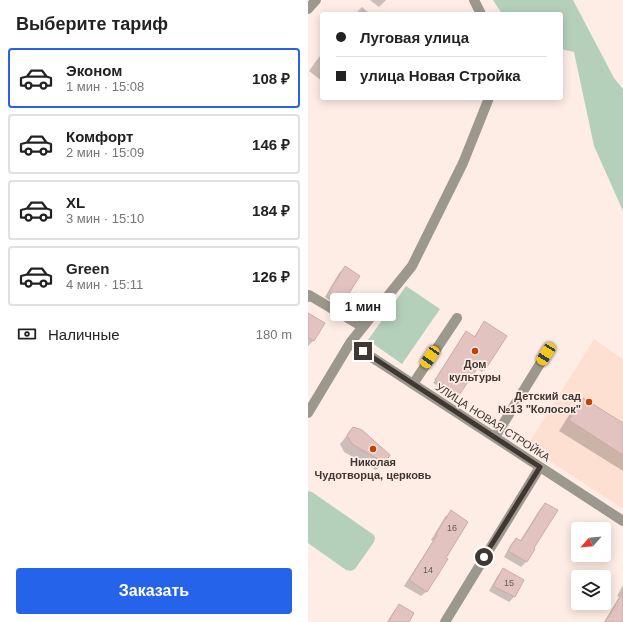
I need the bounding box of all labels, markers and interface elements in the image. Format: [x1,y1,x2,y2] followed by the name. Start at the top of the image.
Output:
[16,14,168,34] text: Выберите тариф
[360,29,469,46] text: Луговая улица
[18,60,54,96] icon: car
[66,62,122,79] text: Эконом
[360,67,521,84] text: улица Новая Стройка
[252,70,290,87] text: 108 ₽
[66,79,144,94] text: 1 мин · 15:08
[18,126,54,162] icon: car
[66,128,133,145] text: Комфорт
[252,136,290,153] text: 146 ₽
[66,145,144,160] text: 2 мин · 15:09
[18,192,54,228] icon: car
[66,194,85,211] text: XL
[252,202,290,219] text: 184 ₽
[66,211,144,226] text: 3 мин · 15:10
[18,258,54,294] icon: car
[66,260,109,277] text: Green
[252,268,290,285] text: 126 ₽
[66,277,143,292] text: 4 мин · 15:11
[330,293,396,321] callout: 1 мин
[345,299,381,314] text: 1 мин
[16,323,38,345] icon: cash
[48,326,120,343] text: Наличные
[256,327,292,342] text: 180 m
[535,341,557,367] car
[354,342,372,360] route end
[418,344,442,370] car
[470,346,480,356] marker: Дом культуры
[449,358,501,383] place label: Дом культуры
[434,381,553,464] street label: УЛИЦА НОВАЯ СТРОЙКА
[498,390,581,415] place label: Детский сад №13 "Колосок"
[584,397,594,407] marker: Детский сад №13 "Колосок"
[368,444,378,454] marker: Николая Чудотворца, церковь
[315,456,432,481] place label: Николая Чудотворца, церковь
[571,522,611,562] north arrow
[571,522,611,610] map controls
[447,523,457,533] house number: 16
[475,548,493,566] route start
[423,565,433,575] house number: 14
[16,568,292,614] button: Заказать
[571,570,611,610] button: layers
[504,578,514,588] house number: 15

